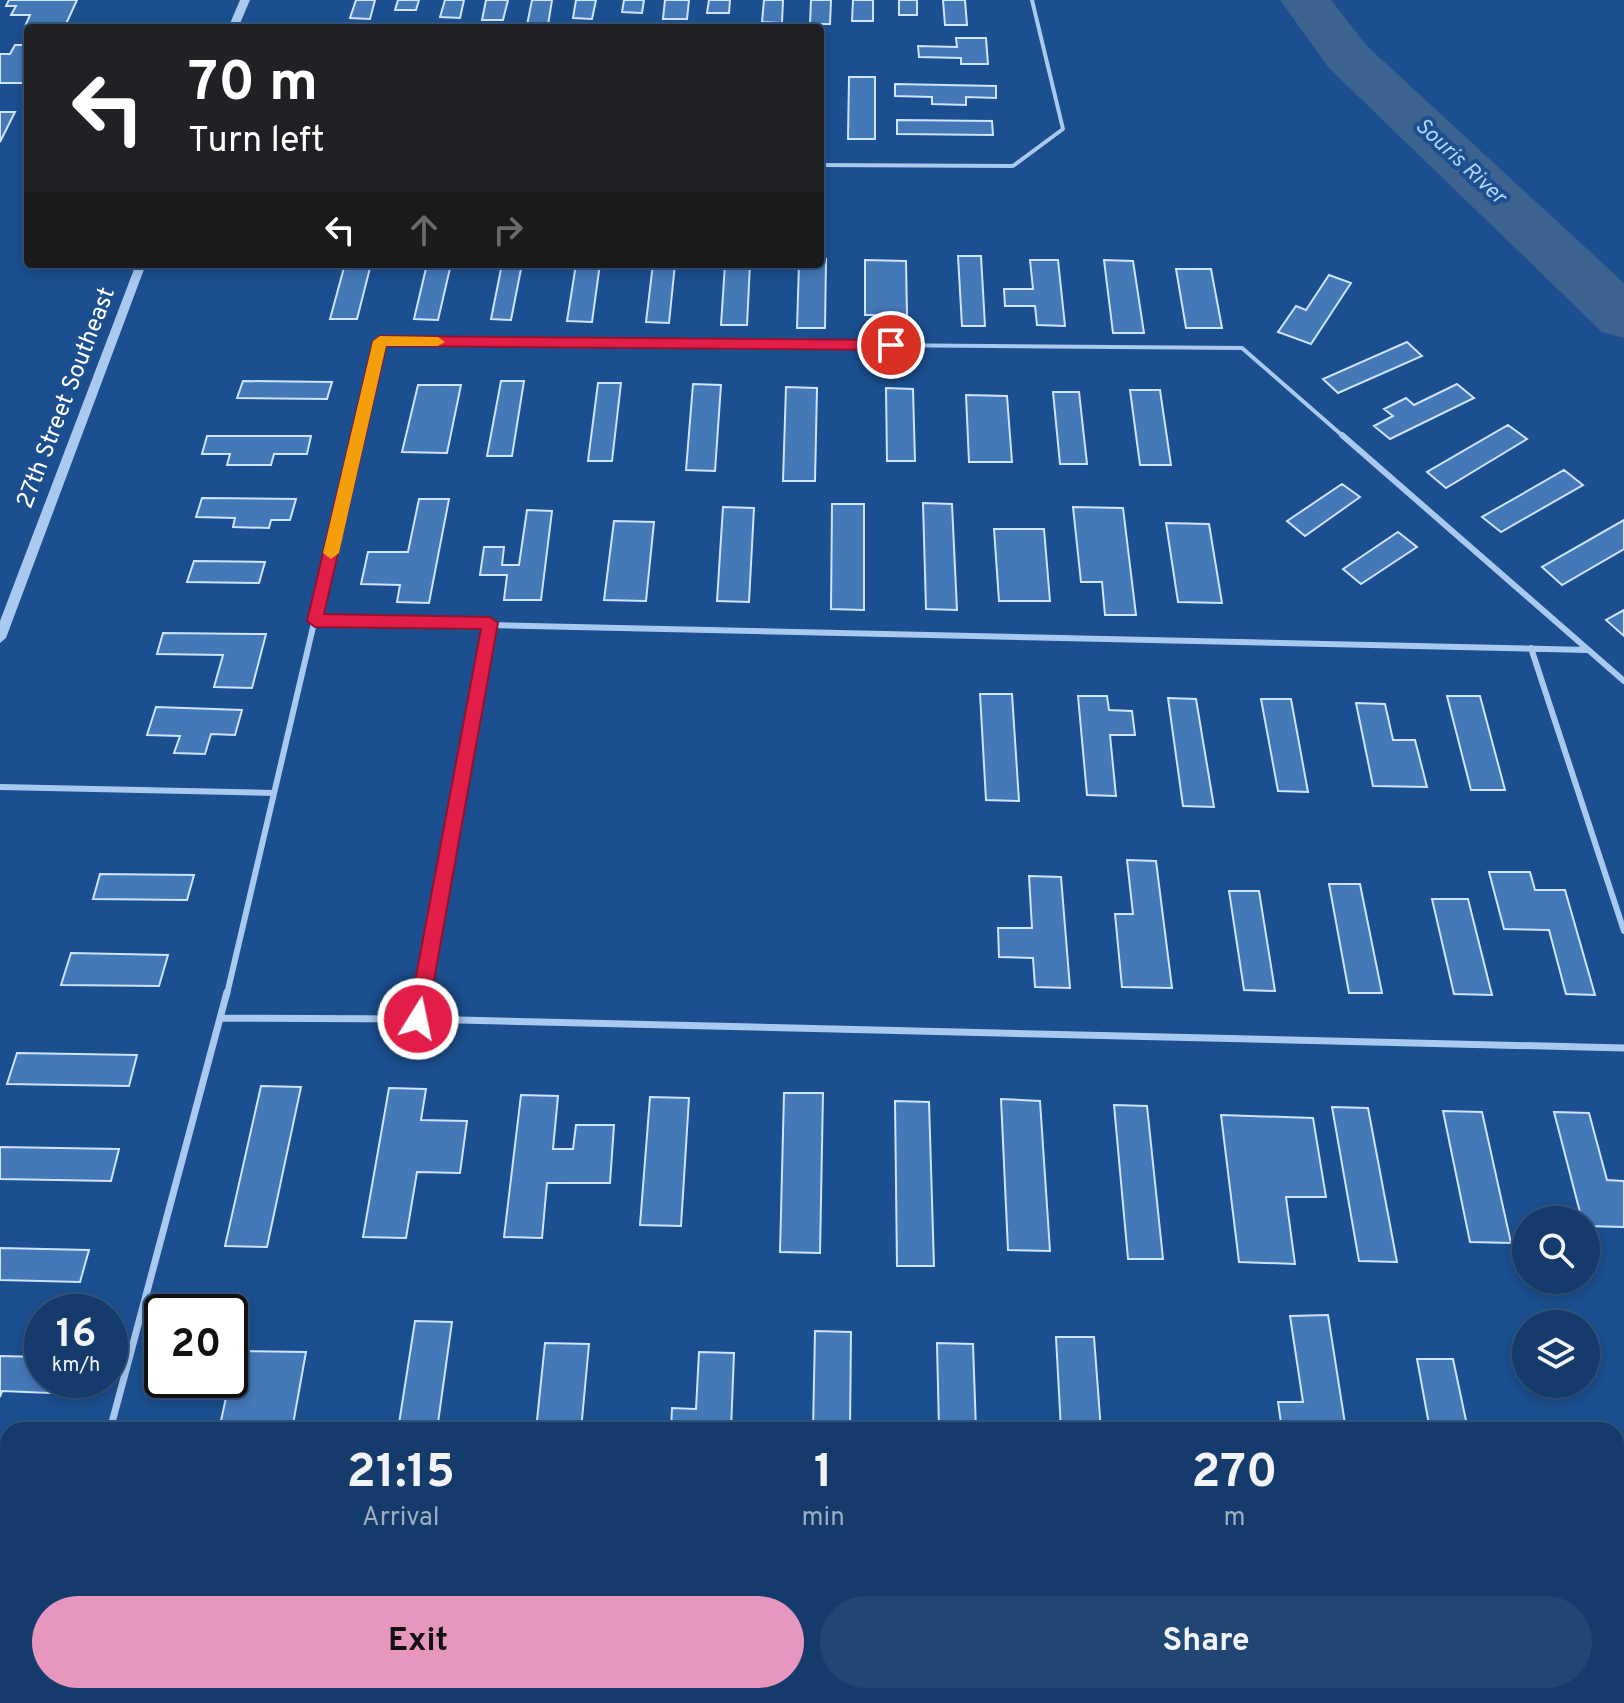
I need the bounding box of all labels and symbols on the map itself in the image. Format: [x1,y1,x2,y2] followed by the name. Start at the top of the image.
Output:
[1409,113,1512,212] water label: Souris River
[11,283,123,513] street label: 27th Street Southeast
[857,311,925,379] pin
[376,977,460,1061] position arrow
[144,1294,248,1398] speed limit sign: 20

